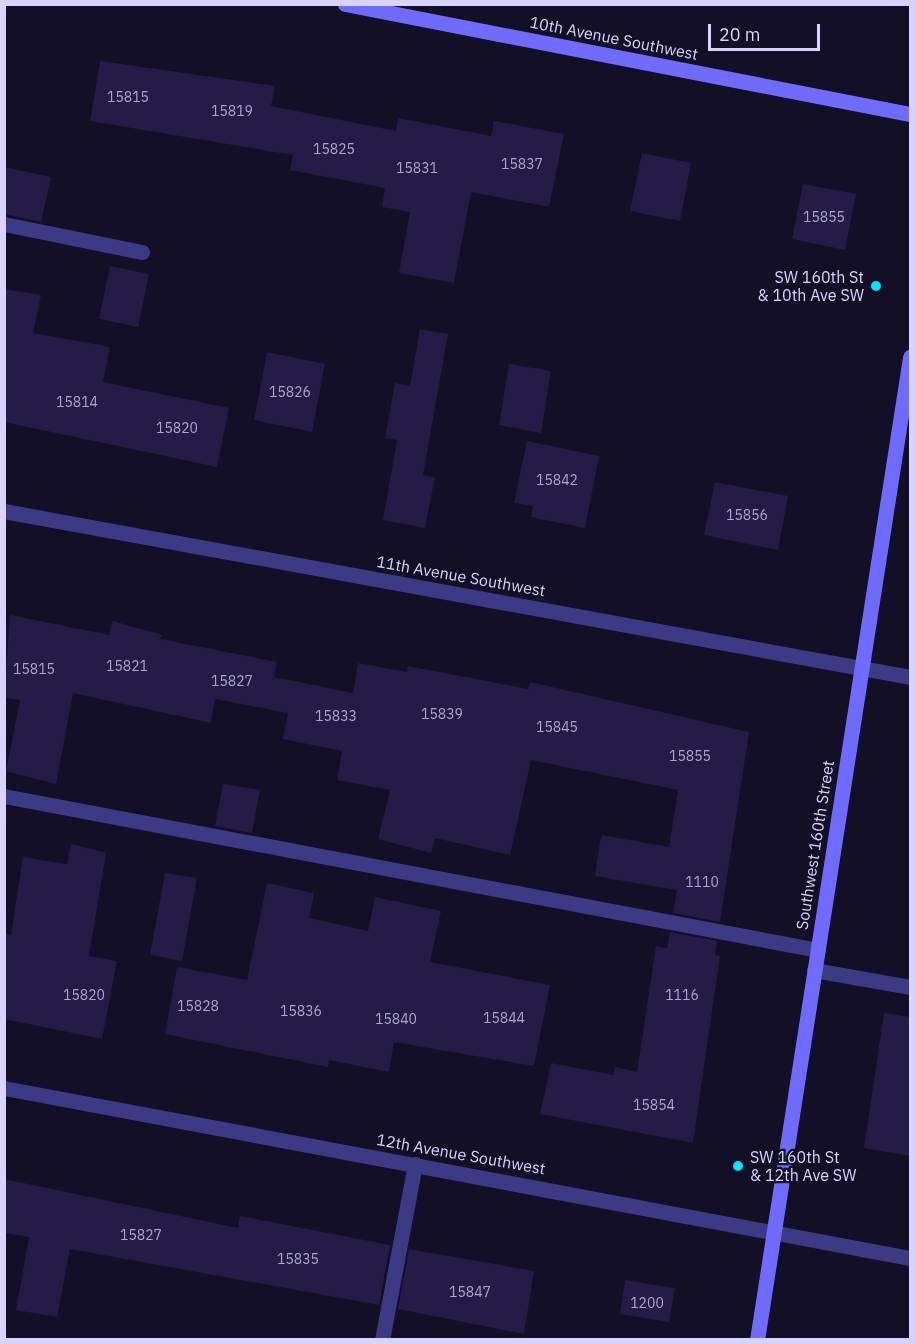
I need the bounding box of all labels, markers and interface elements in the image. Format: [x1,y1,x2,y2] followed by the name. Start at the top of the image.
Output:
[528,12,700,64] street label: 10th Avenue Southwest
[711,12,824,50] scale bar
[719,23,761,46] text: 20 m
[107,89,149,105] house number: 15815
[211,103,253,119] house number: 15819
[313,141,355,157] house number: 15825
[501,156,543,172] house number: 15837
[396,160,438,176] house number: 15831
[803,209,845,225] house number: 15855
[758,267,864,305] place label: SW 160th St & 10th Ave SW
[869,279,883,293] marker: SW 160th St & 10th Ave SW
[269,384,311,400] house number: 15826
[56,394,98,410] house number: 15814
[156,420,198,436] house number: 15820
[536,472,578,488] house number: 15842
[726,507,768,523] house number: 15856
[375,552,547,600] street label: 11th Avenue Southwest
[106,658,148,674] house number: 15821
[13,661,55,677] house number: 15815
[211,673,253,689] house number: 15827
[421,706,463,722] house number: 15839
[315,708,357,724] house number: 15833
[536,719,578,735] house number: 15845
[669,748,711,764] house number: 15855
[792,759,838,931] street label: Southwest 160th Street
[685,874,719,890] house number: 1110
[63,987,105,1003] house number: 15820
[665,987,699,1003] house number: 1116
[177,998,219,1014] house number: 15828
[280,1003,322,1019] house number: 15836
[483,1010,525,1026] house number: 15844
[375,1011,417,1027] house number: 15840
[633,1097,675,1113] house number: 15854
[375,1130,547,1178] street label: 12th Avenue Southwest
[750,1147,856,1185] place label: SW 160th St & 12th Ave SW
[731,1159,745,1173] marker: SW 160th St & 12th Ave SW
[120,1227,162,1243] house number: 15827
[277,1251,319,1267] house number: 15835
[449,1284,491,1300] house number: 15847
[630,1295,664,1311] house number: 1200

